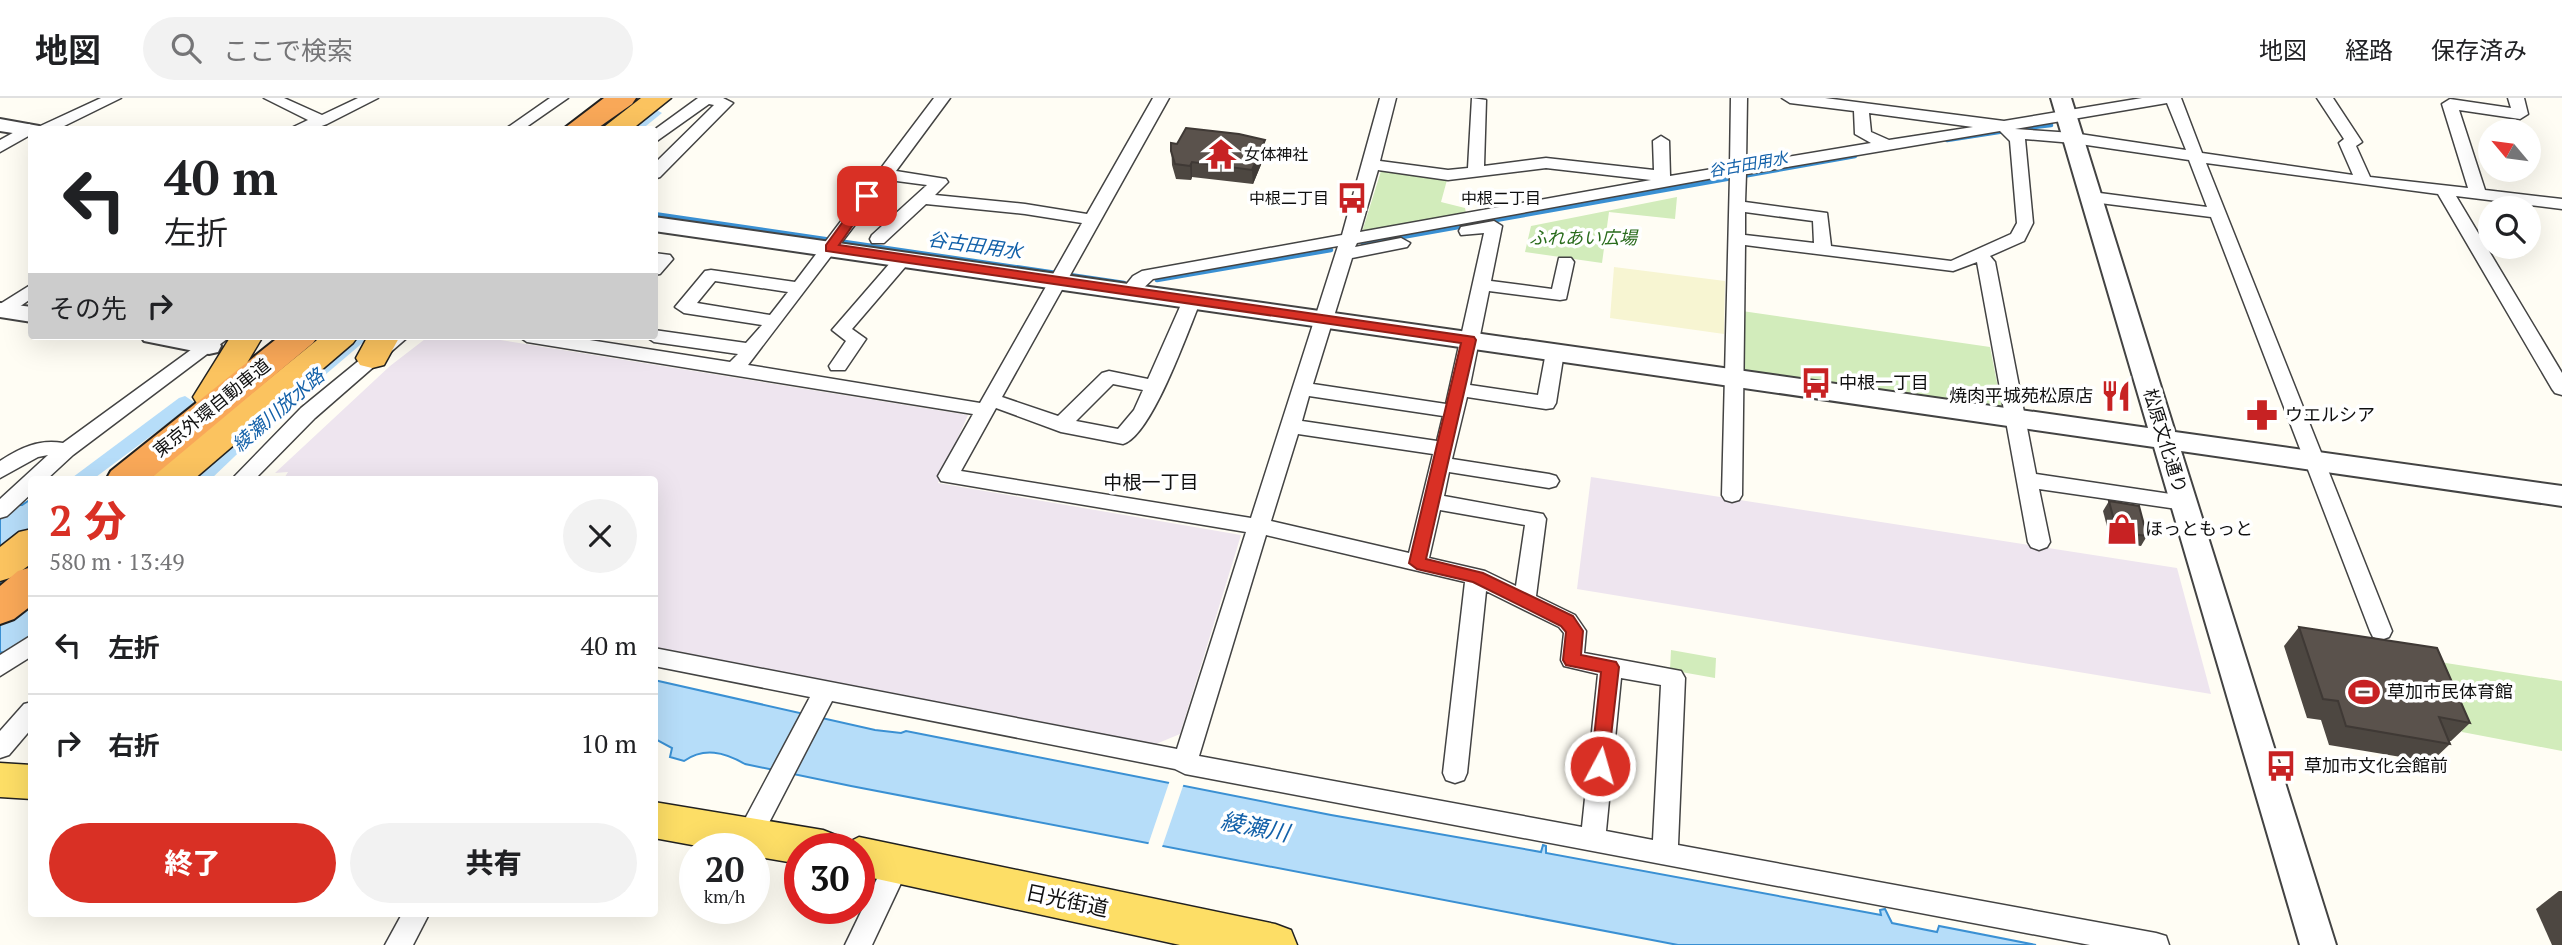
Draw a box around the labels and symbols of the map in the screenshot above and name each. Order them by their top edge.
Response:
north arrow [2478,119,2541,182]
temple icon: 女体神社 [1204,137,1238,171]
place label: 女体神社 [1244,143,1308,165]
water label: 谷古田用水 [1707,146,1791,182]
pin [837,166,897,226]
bus stop icon: 中根二丁目 [1335,181,1369,215]
place label: 中根二丁目 [1249,187,1329,209]
district label: 中根二丁目 [1461,187,1541,209]
park label: ふれあい広場 [1529,225,1639,249]
water label: 谷古田用水 [926,226,1026,264]
street label: 東京外環自動車道 [148,353,275,462]
water label: 綾瀬川放水路 [226,361,330,456]
bus stop icon: 中根一丁目 [1799,366,1833,400]
place label: 中根一丁目 [1839,370,1929,394]
restaurant icon: 焼肉平城苑松原店 [2099,379,2133,413]
place label: 焼肉平城苑松原店 [1949,383,2093,407]
street label: 松原文化通り [2139,386,2193,496]
pharmacy icon: ウエルシア [2245,398,2279,432]
place label: ウエルシア [2285,402,2375,426]
district label: 中根一丁目 [1103,469,1199,494]
shop icon: ほっともっと [2105,512,2139,546]
place label: ほっともっと [2145,516,2253,540]
sports icon: 草加市民体育館 [2347,675,2381,709]
place label: 草加市民体育館 [2387,679,2513,703]
position arrow [1563,729,1637,803]
bus stop icon: 草加市文化会館前 [2264,749,2298,783]
place label: 草加市文化会館前 [2304,753,2448,777]
water label: 綾瀬川 [1218,805,1295,849]
speed limit sign: 30 [784,833,875,924]
street label: 日光街道 [1023,878,1111,922]

